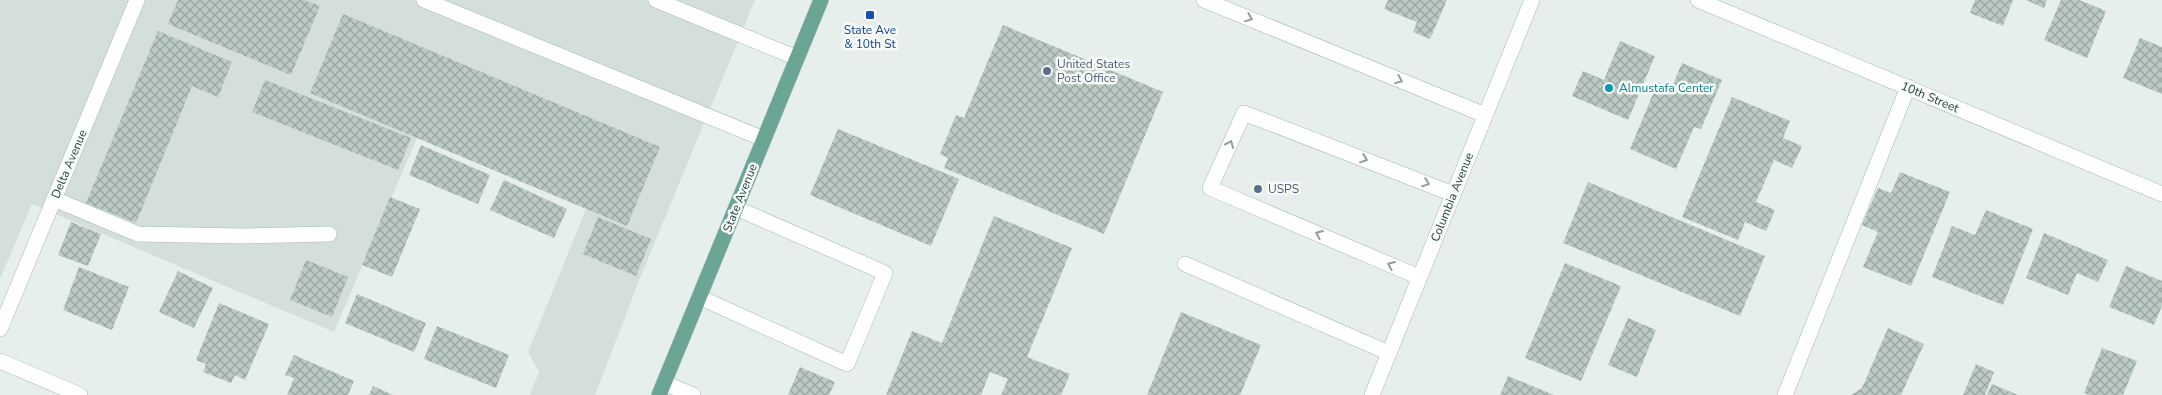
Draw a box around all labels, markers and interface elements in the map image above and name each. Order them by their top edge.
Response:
marker: State Ave & 10th St [864,9,876,21]
one-way arrow [1244,12,1253,23]
place label: State Ave & 10th St [844,22,897,52]
place label: United States Post Office [1057,56,1130,86]
marker: United States Post Office [1041,65,1053,77]
one-way arrow [1394,74,1403,84]
street label: 10th Street [1899,78,1962,117]
place label: Almustafa Center [1619,80,1714,96]
marker: Almustafa Center [1603,82,1615,94]
street label: Delta Avenue [47,127,91,201]
one-way arrow [1223,140,1234,149]
street label: Columbia Avenue [1427,150,1477,244]
one-way arrow [1359,153,1368,163]
street label: State Avenue [719,161,761,235]
one-way arrow [1421,177,1429,187]
place label: USPS [1268,181,1299,197]
marker: USPS [1252,183,1264,195]
one-way arrow [1315,230,1324,241]
one-way arrow [1387,261,1396,272]

